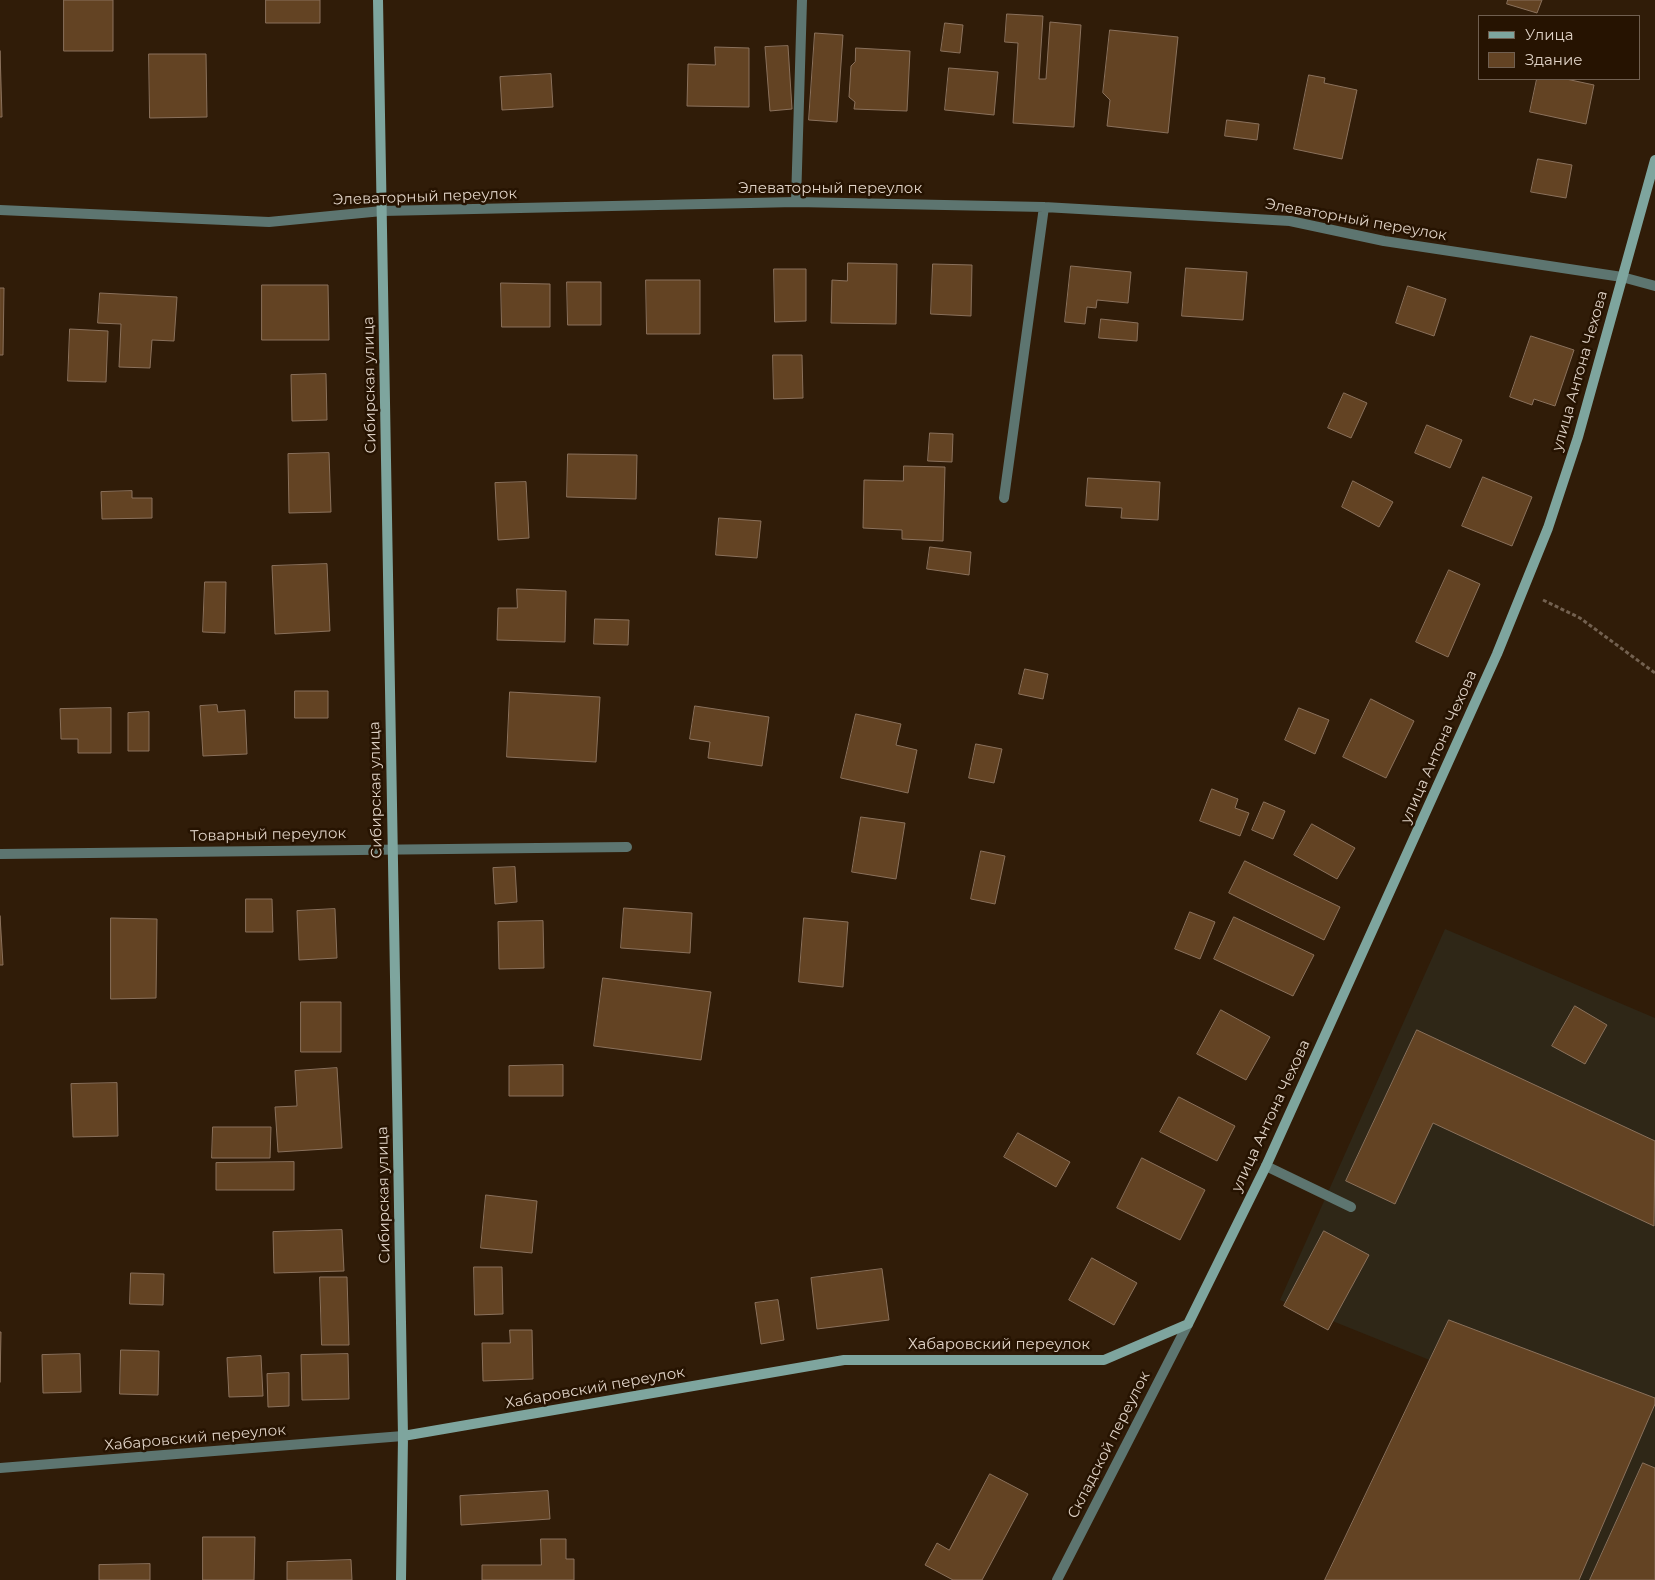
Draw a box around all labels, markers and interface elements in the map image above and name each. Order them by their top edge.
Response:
legend [1478,15,1640,80]
text: Улица [1525,25,1573,44]
text: Здание [1525,50,1583,69]
street label: Элеваторный переулок [738,180,922,198]
street label: Элеваторный переулок [333,185,517,209]
street label: Элеваторный переулок [1264,195,1448,245]
street label: улица Антона Чехова [1548,289,1612,453]
street label: Сибирская улица [360,316,380,454]
street label: улица Антона Чехова [1397,668,1481,826]
street label: Сибирская улица [366,721,386,859]
street label: Товарный переулок [190,825,346,845]
street label: улица Антона Чехова [1228,1037,1314,1195]
street label: Сибирская улица [374,1126,394,1264]
street label: Хабаровский переулок [908,1336,1090,1354]
street label: Хабаровский переулок [504,1363,686,1413]
street label: Складской переулок [1064,1368,1154,1522]
street label: Хабаровский переулок [104,1421,286,1455]

